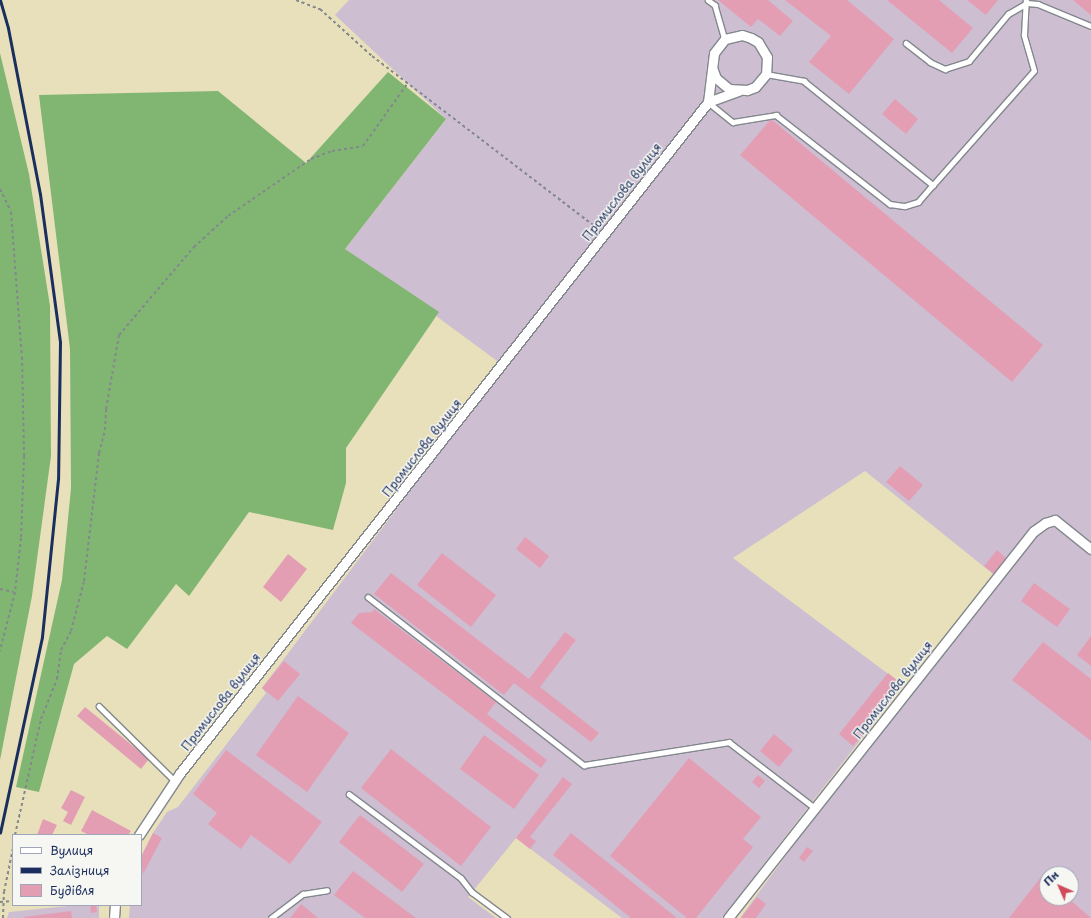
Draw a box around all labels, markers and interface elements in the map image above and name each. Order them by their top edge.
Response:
street label: Промислова вулиця [579,140,665,244]
street label: Промислова вулиця [379,396,465,500]
street label: Промислова вулиця [850,638,936,742]
street label: Промислова вулиця [178,650,264,754]
legend [12,834,142,906]
text: Вулиця [50,841,93,859]
text: Залізниця [50,861,109,879]
north arrow [1039,866,1079,906]
text: Пн [1039,866,1063,890]
text: Будівля [50,881,95,899]

